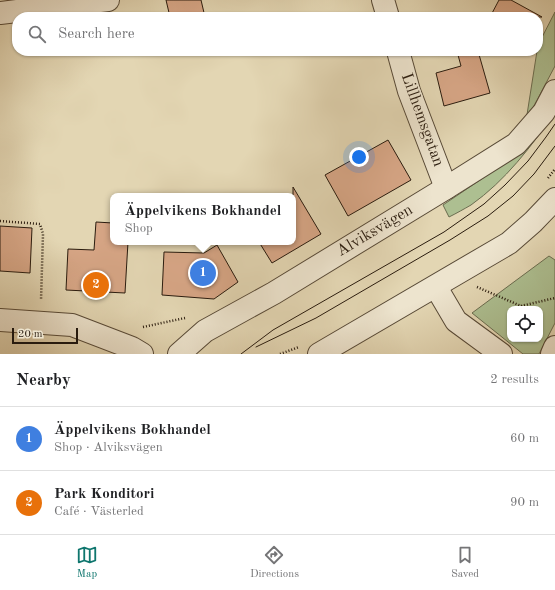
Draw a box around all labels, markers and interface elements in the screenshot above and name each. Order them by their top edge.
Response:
search box [12,12,543,56]
icon: search [26,23,48,45]
text: Search here [58,27,135,42]
street label: Lillhemsgatan [398,71,446,169]
your location [349,147,369,167]
popup [110,193,296,245]
street label: Alviksvägen [334,202,416,260]
text: Äppelvikens Bokhandel [125,204,281,219]
text: Shop [125,222,153,235]
pin: 1 [190,258,216,288]
pin: 2 [83,270,109,300]
map controls [507,306,543,342]
button: locate [507,306,543,342]
scale bar [12,326,78,345]
text: 20 m [18,329,43,340]
text: Nearby [16,372,71,389]
text: 2 results [490,373,539,386]
text: Äppelvikens Bokhandel [54,423,211,438]
text: 1 [25,432,33,445]
text: 60 m [510,432,539,445]
text: Shop · Alviksvägen [54,441,163,454]
text: Park Konditori [54,487,155,502]
text: 2 [25,496,33,509]
text: 90 m [510,496,539,509]
text: Café · Västerled [54,505,144,518]
tab: Map [76,544,98,582]
tab: Directions [250,544,299,582]
tab: Saved [451,544,479,582]

